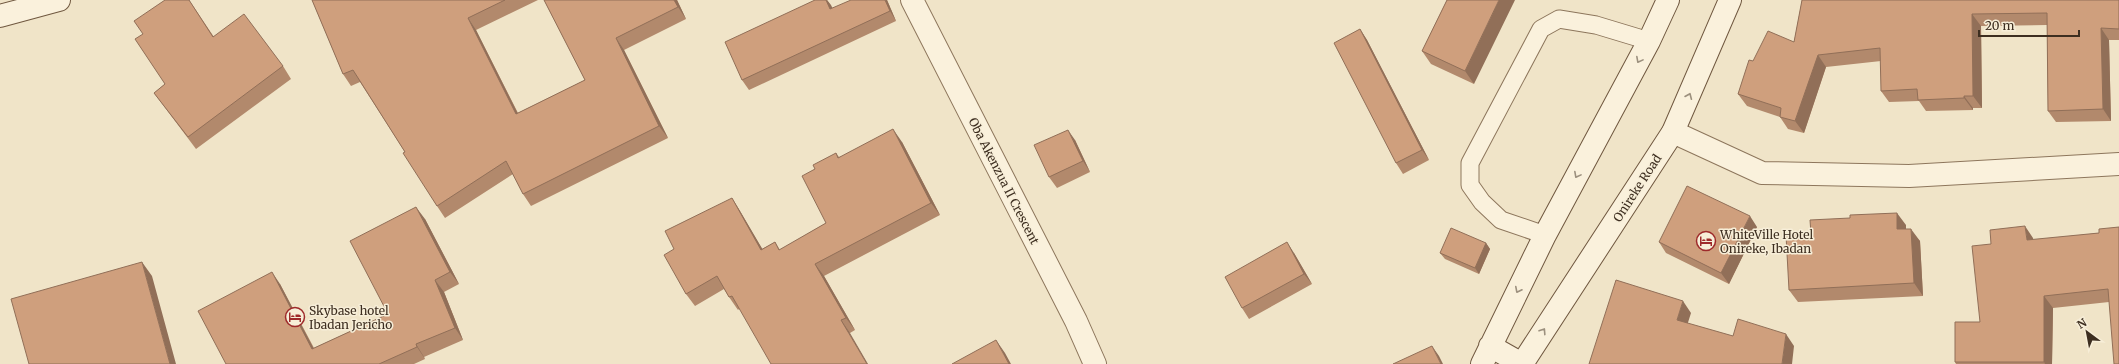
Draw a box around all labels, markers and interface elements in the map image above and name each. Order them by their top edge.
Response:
scale bar [1979,12,2079,38]
text: 20 m [1985,18,2014,33]
one-way arrow [1636,56,1643,63]
one-way arrow [1684,92,1692,100]
street label: Oba Akenzua II Crescent [965,115,1043,247]
street label: Onireke Road [1610,151,1664,225]
one-way arrow [1575,171,1582,178]
place label: WhiteVille Hotel Onireke, Ibadan [1719,227,1813,256]
hotel icon: WhiteVille Hotel Onireke, Ibadan [1695,230,1717,252]
one-way arrow [1515,286,1522,293]
place label: Skybase hotel Ibadan Jericho [309,303,392,332]
hotel icon: Skybase hotel Ibadan Jericho [284,306,306,328]
north arrow [2067,312,2107,352]
text: N [2074,315,2089,332]
one-way arrow [1539,328,1546,335]

